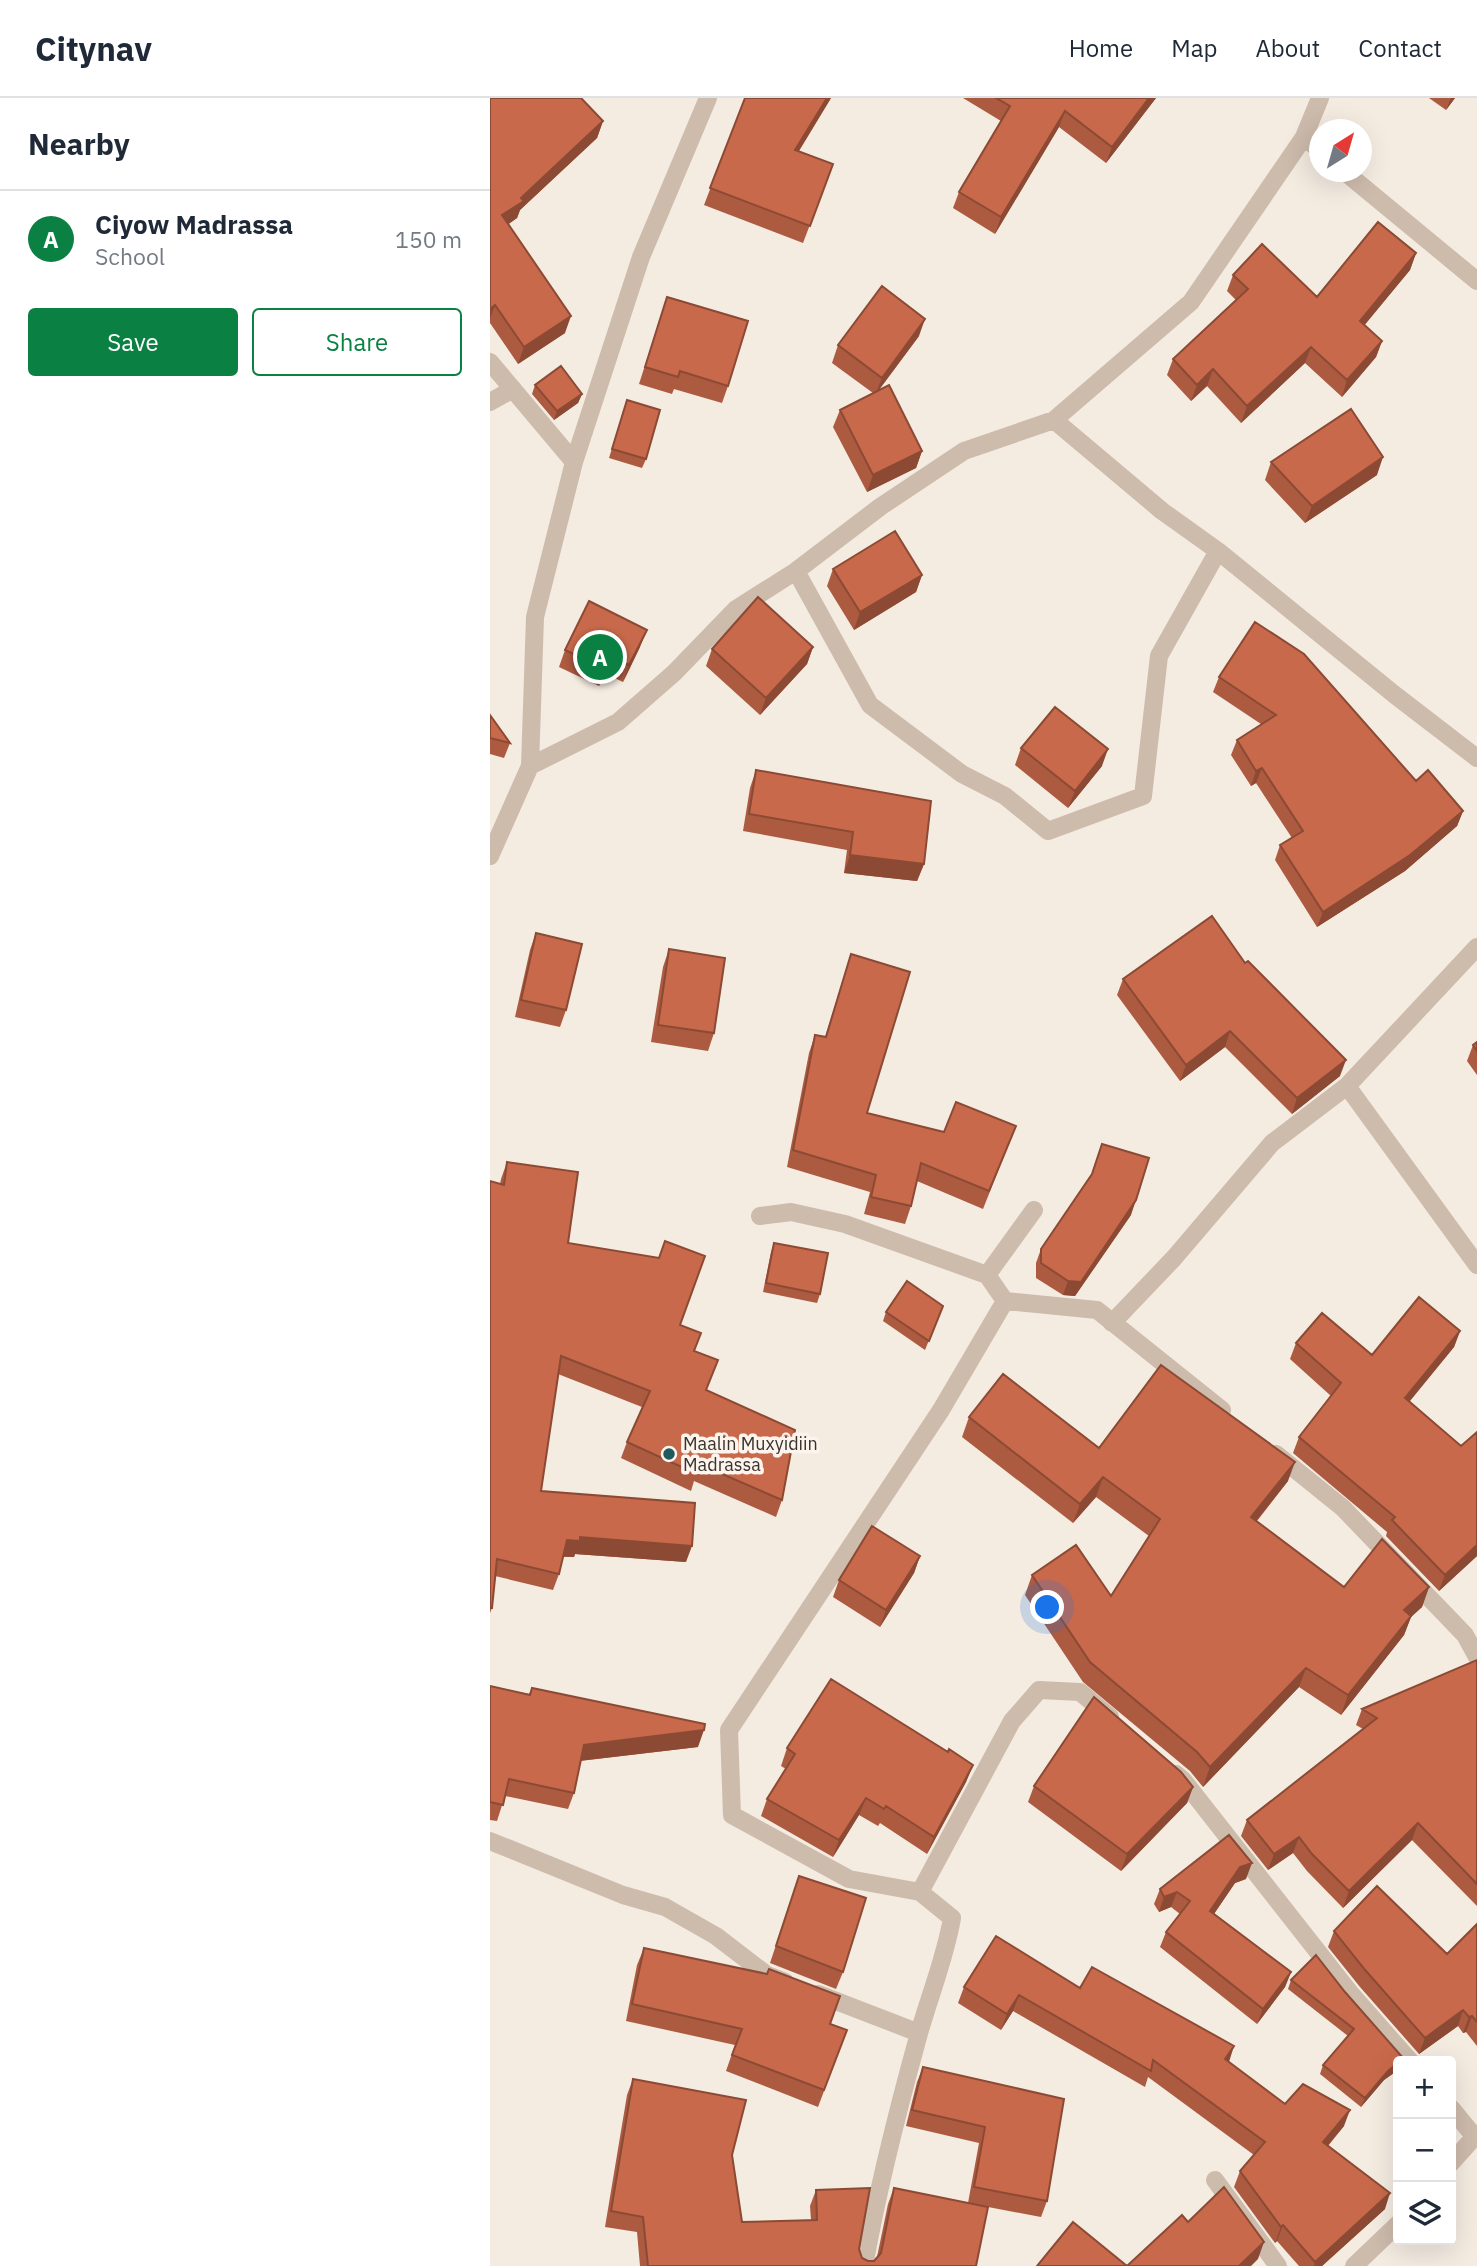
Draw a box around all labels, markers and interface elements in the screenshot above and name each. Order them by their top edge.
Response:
text: Citynav [35,27,152,70]
text: Home [1069,32,1133,64]
text: Map [1171,32,1217,64]
text: About [1255,32,1320,64]
text: Contact [1358,32,1442,64]
north arrow [1309,119,1372,182]
text: Nearby [28,124,130,163]
text: Ciyow Madrassa [95,207,293,241]
text: A [43,224,59,254]
text: 150 m [395,224,462,254]
text: School [95,241,165,271]
button: Save [28,308,238,376]
button: Share [252,308,462,376]
pin: A [577,631,623,683]
place label: Maalin Muxyidiin Madrassa [683,1432,818,1476]
marker: Maalin Muxyidiin Madrassa [661,1446,677,1462]
your location [1030,1590,1064,1624]
map controls [1393,2056,1456,2245]
button: + [1393,2056,1456,2119]
button: − [1393,2119,1456,2182]
button: layers [1393,2182,1456,2245]

